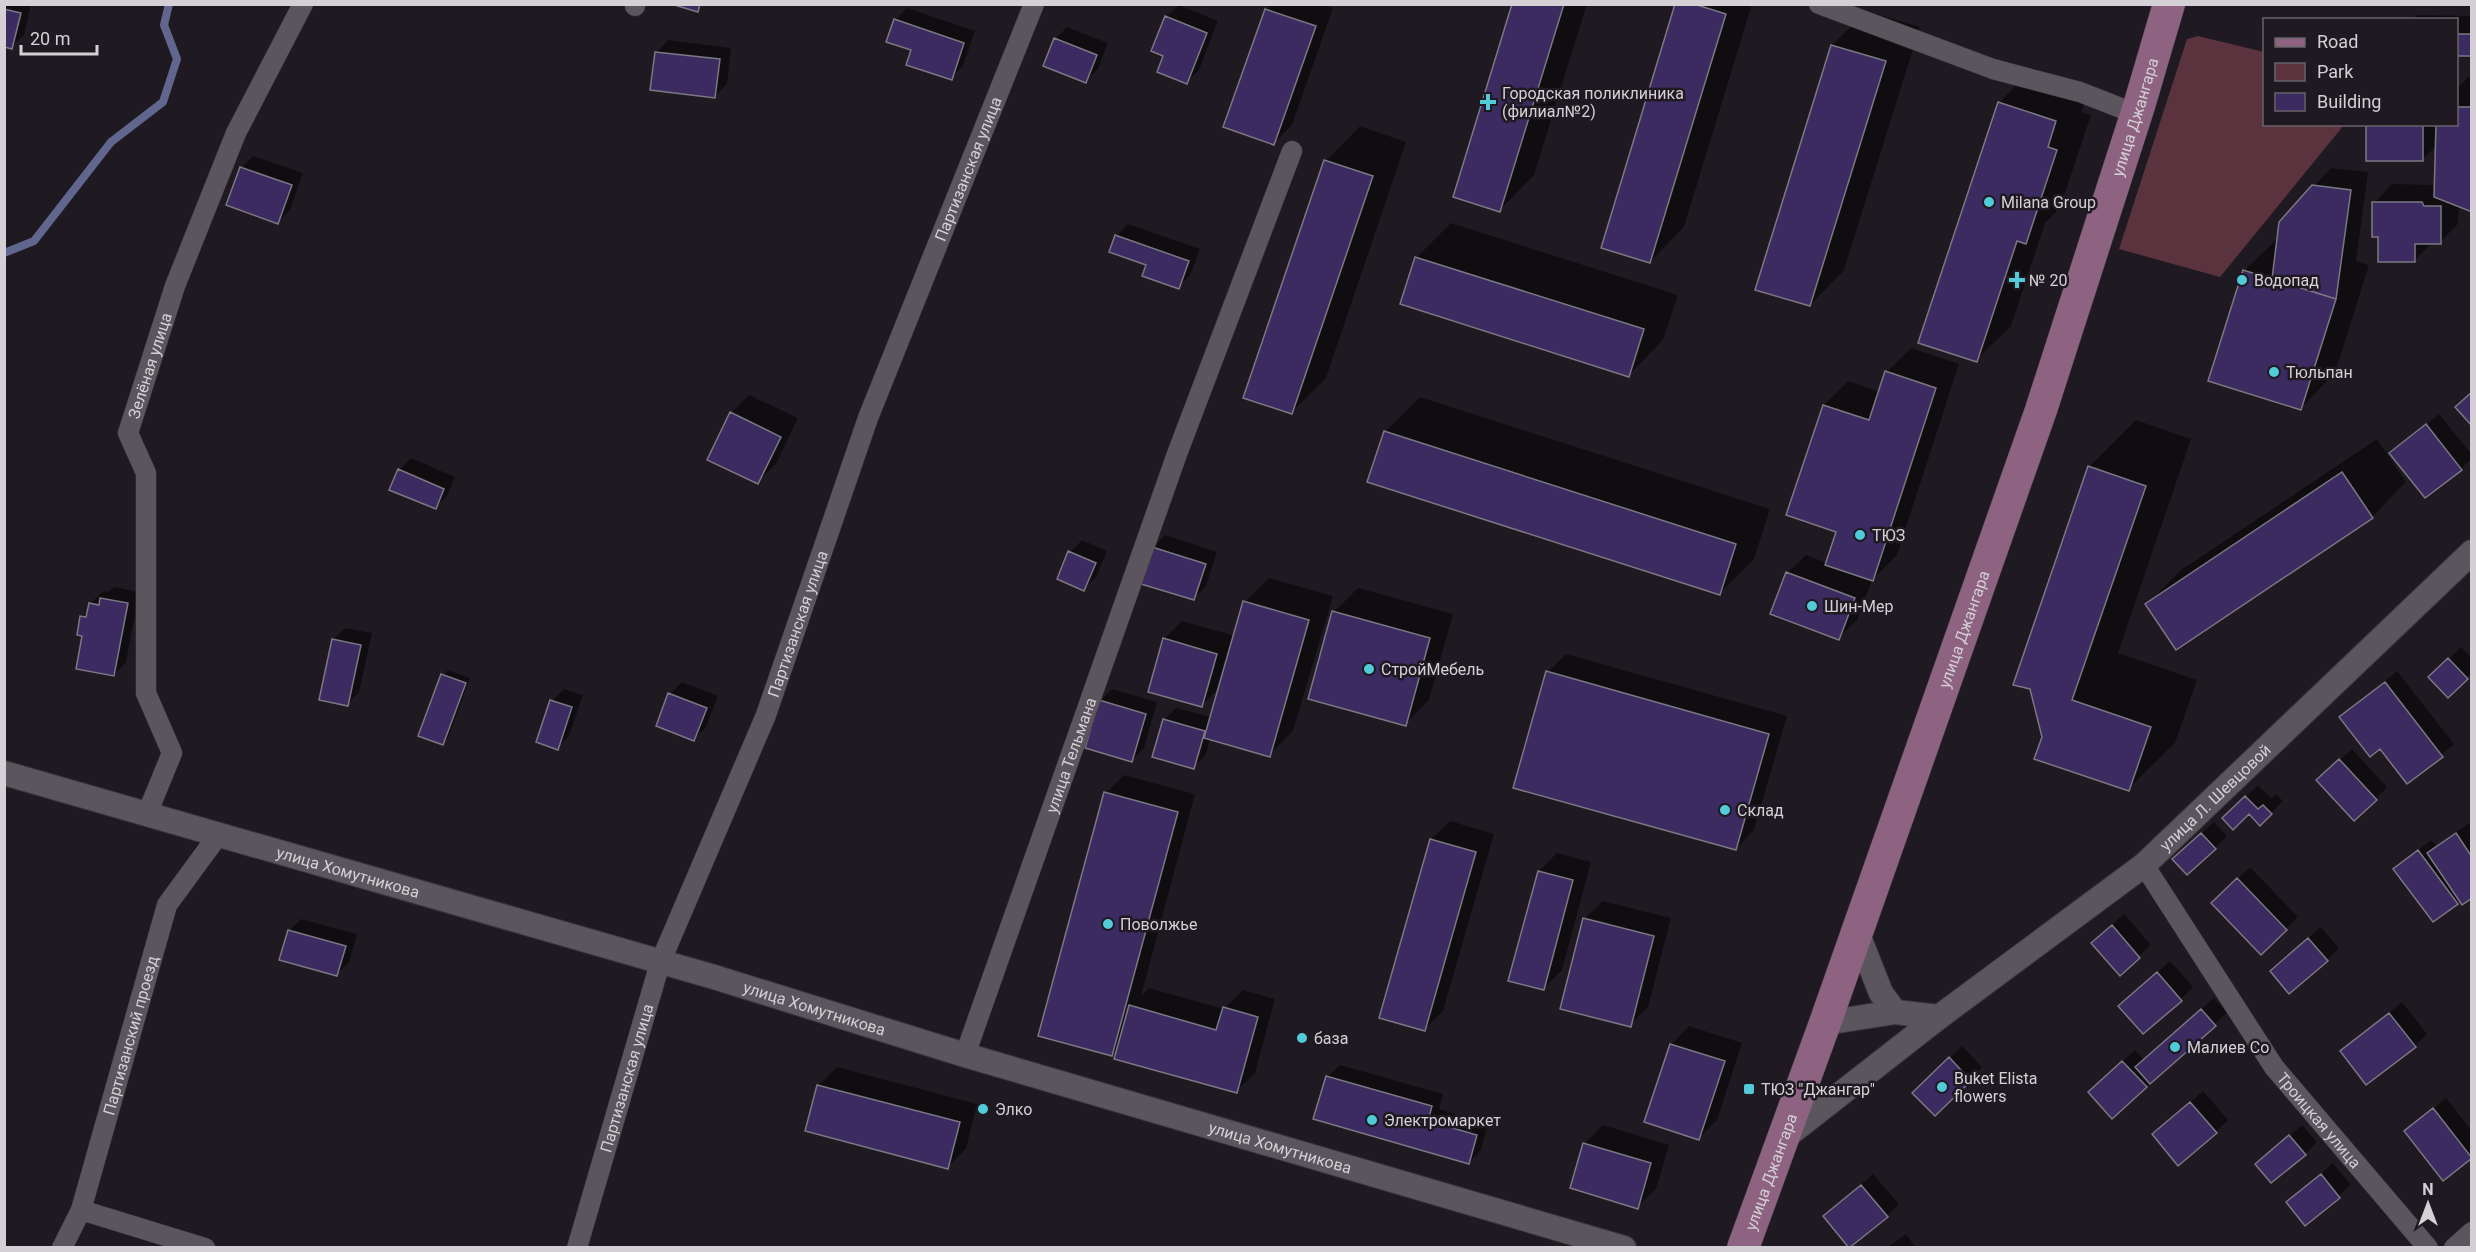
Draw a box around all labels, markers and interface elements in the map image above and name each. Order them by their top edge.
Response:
scale bar [21,18,98,56]
legend [2263,18,2458,126]
text: 20 m [30,28,70,49]
text: Road [2317,31,2358,52]
street label: улица Джангара [2107,56,2162,179]
text: Park [2317,61,2354,82]
place label: Городская поликлиника (филиал№2) [1502,84,1684,121]
text: Building [2317,91,2381,112]
marker: Городская поликлиника (филиал№2) [1479,93,1497,111]
street label: Партизанская улица [930,94,1005,244]
place label: Milana Group [2001,193,2096,212]
marker: Milana Group [1982,195,1996,209]
place label: № 20 [2029,271,2067,290]
place label: Водопад [2254,271,2319,290]
marker: № 20 [2010,273,2024,287]
marker: Водопад [2235,273,2249,287]
street label: Зелёная улица [124,310,175,421]
place label: Тюльпан [2286,363,2353,382]
marker: Тюльпан [2267,365,2281,379]
place label: ТЮЗ [1872,526,1905,545]
marker: ТЮЗ [1853,528,1867,542]
street label: Партизанская улица [763,548,831,700]
street label: улица Джангара [1934,568,1993,690]
place label: Шин-Мер [1824,597,1893,616]
marker: Шин-Мер [1805,599,1819,613]
place label: СтройМебель [1381,660,1484,679]
marker: СтройМебель [1362,662,1376,676]
street label: улица Тельмана [1042,695,1100,815]
street label: улица Л. Шевцовой [2156,740,2274,855]
place label: Склад [1737,801,1784,820]
marker: Склад [1718,803,1732,817]
street label: улица Хомутникова [274,842,422,901]
place label: Поволжье [1120,915,1197,934]
marker: Поволжье [1101,917,1115,931]
street label: Партизанский проезд [99,953,162,1117]
street label: улица Хомутникова [741,977,888,1039]
street label: Партизанская улица [596,1002,657,1155]
place label: база [1314,1029,1348,1048]
marker: база [1295,1031,1309,1045]
place label: Малиев Со [2187,1038,2269,1057]
marker: Малиев Со [2168,1040,2182,1054]
street label: Троицкая улица [2273,1068,2365,1172]
place label: Buket Elista flowers [1954,1069,2038,1106]
place label: ТЮЗ "Джангар" [1761,1080,1875,1099]
marker: Buket Elista flowers [1935,1080,1949,1094]
marker: ТЮЗ "Джангар" [1742,1082,1756,1096]
place label: Элко [995,1100,1032,1119]
marker: Элко [976,1102,990,1116]
place label: Электромаркет [1384,1111,1501,1130]
street label: улица Джангара [1741,1111,1801,1233]
marker: Электромаркет [1365,1113,1379,1127]
street label: улица Хомутникова [1207,1117,1354,1177]
north arrow [2398,1174,2458,1234]
text: N [2422,1180,2434,1199]

